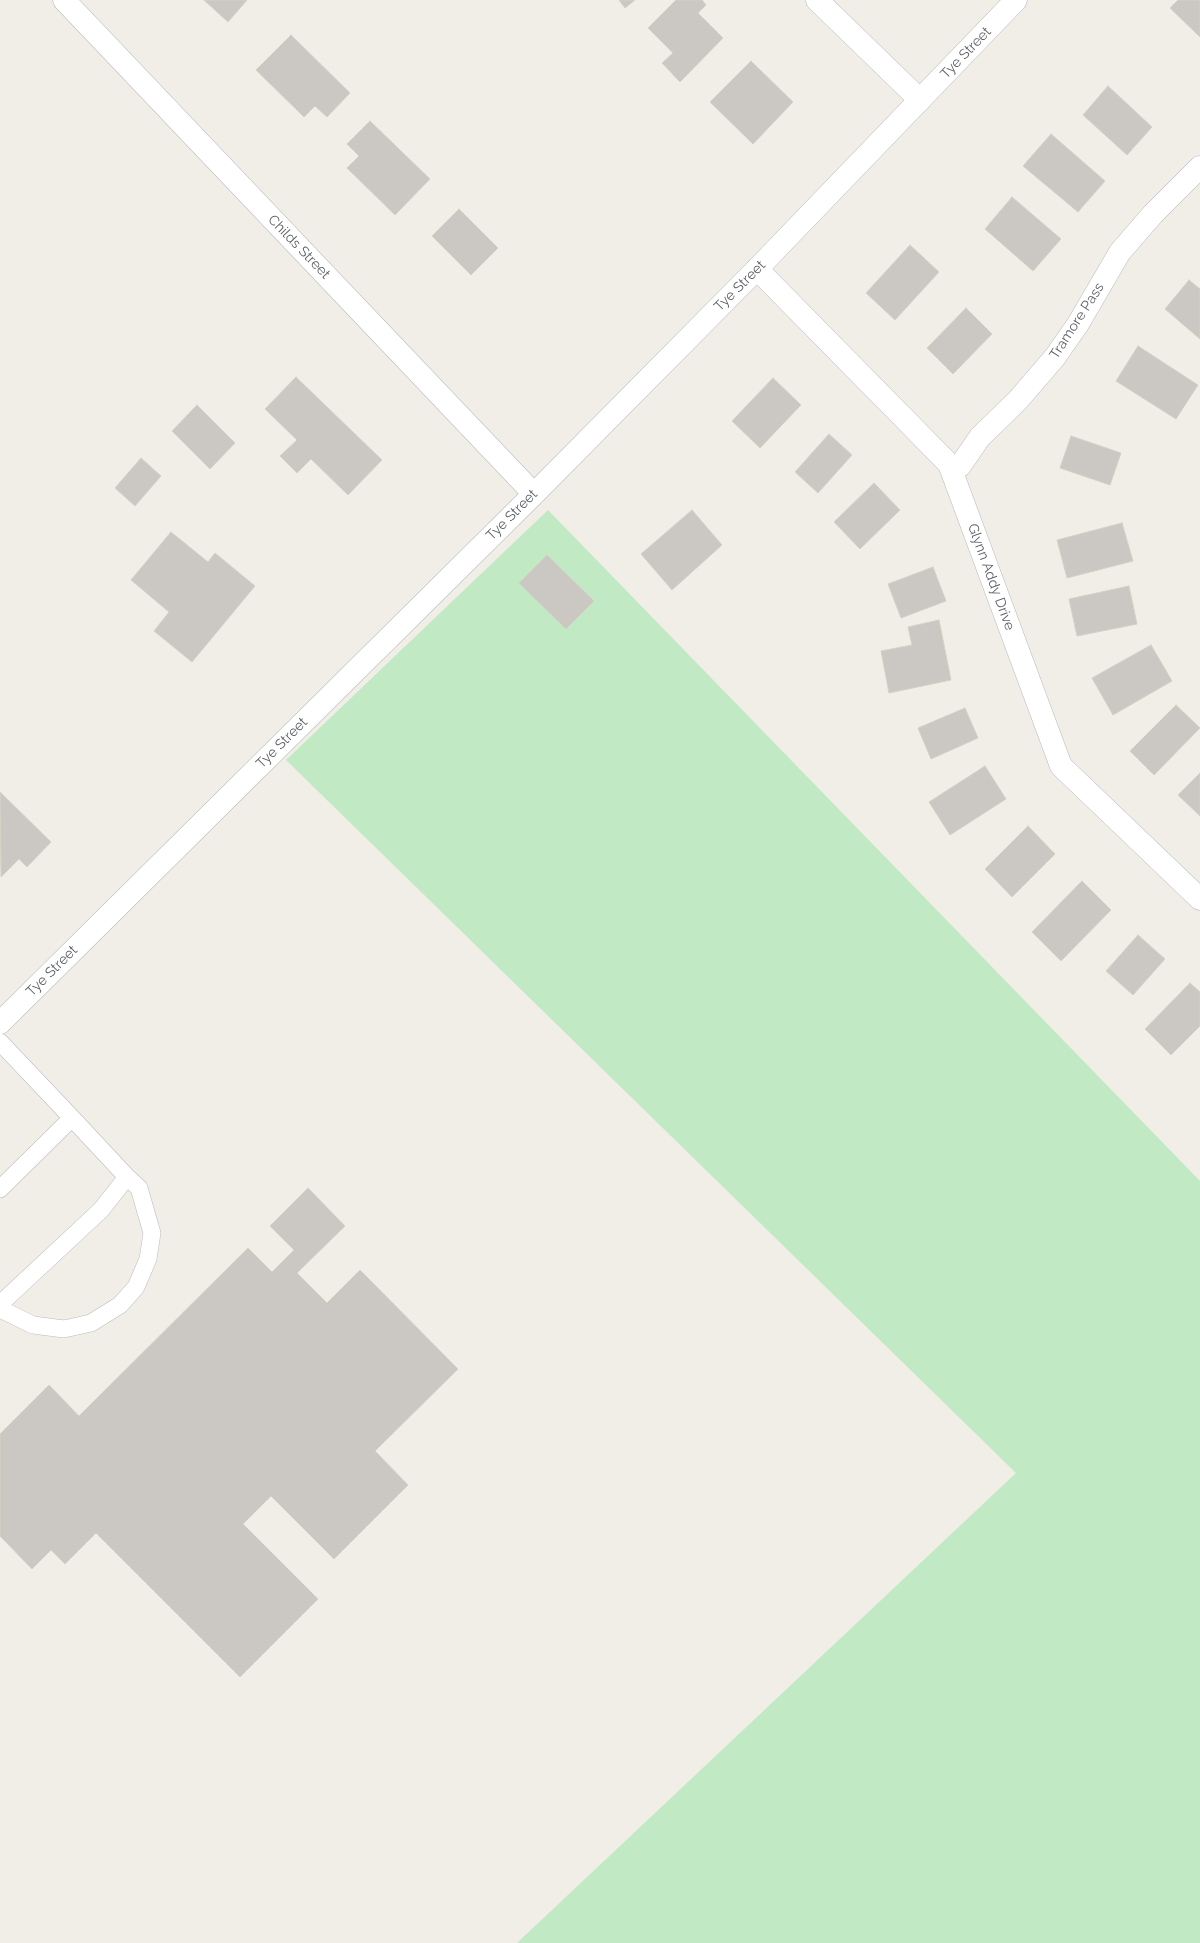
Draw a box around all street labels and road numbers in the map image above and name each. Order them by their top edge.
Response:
street label: Tye Street [937,24,995,82]
street label: Childs Street [264,211,334,283]
street label: Tye Street [711,257,769,315]
street label: Tramore Pass [1046,280,1108,362]
street label: Tye Street [483,486,541,544]
street label: Glynn Addy Drive [964,521,1018,633]
street label: Tye Street [253,714,311,772]
street label: Tye Street [23,942,81,1000]

